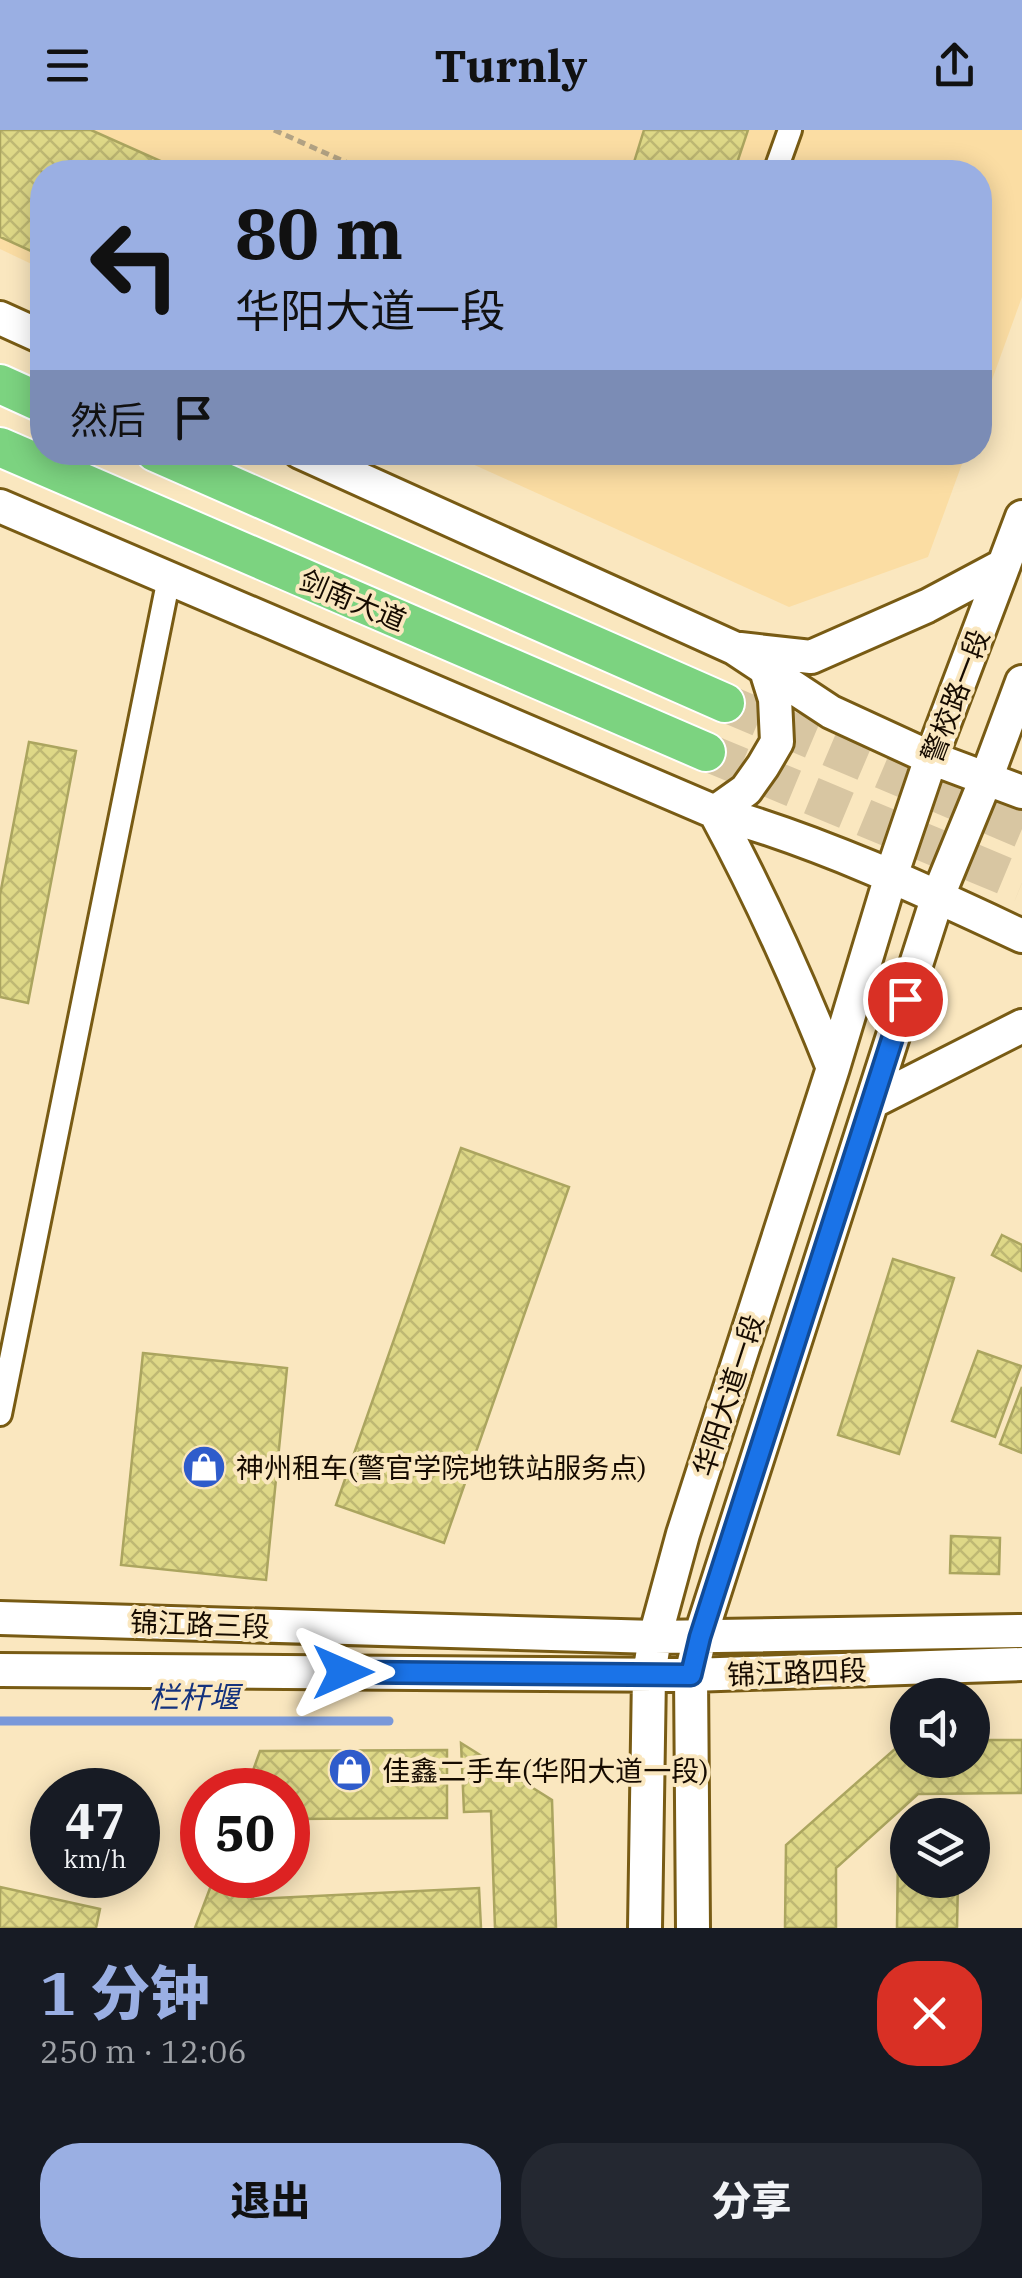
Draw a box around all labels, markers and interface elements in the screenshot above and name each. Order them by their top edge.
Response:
text: Turnly [435,36,587,94]
icon: menu [40,38,95,93]
icon: share [927,38,982,93]
text: 80 m [235,187,403,278]
icon: left [70,200,200,330]
text: 华阳大道一段 [235,281,505,339]
icon: arrive [166,390,221,445]
text: 然后 [70,395,146,444]
street label: 剑南大道 [294,561,412,639]
street label: 警校路一段 [913,624,997,768]
pin [863,957,948,1042]
icon: arrive [878,972,933,1027]
street label: 华阳大道一段 [684,1309,772,1481]
shop icon: 神州租车(警官学院地铁站服务点) [181,1444,227,1490]
place label: 神州租车(警官学院地铁站服务点) [236,1449,646,1486]
street label: 锦江路三段 [129,1603,271,1645]
position arrow [291,1620,395,1724]
street label: 锦江路四段 [726,1651,868,1693]
water label: 栏杆堰 [149,1677,244,1716]
map controls [890,1678,990,1898]
button: sound [890,1678,990,1778]
shop icon: 佳鑫二手车(华阳大道一段) [327,1747,373,1793]
place label: 佳鑫二手车(华阳大道一段) [382,1752,708,1789]
speed limit sign: 50 [180,1768,310,1898]
text: 47 [65,1788,125,1853]
button: layers [890,1798,990,1898]
text: km/h [63,1842,127,1875]
text: 1 分钟 [40,1953,210,2032]
button: close [877,1961,982,2066]
text: 250 m · 12:06 [40,2030,247,2072]
button: 退出 [40,2143,501,2258]
button: 分享 [521,2143,982,2258]

